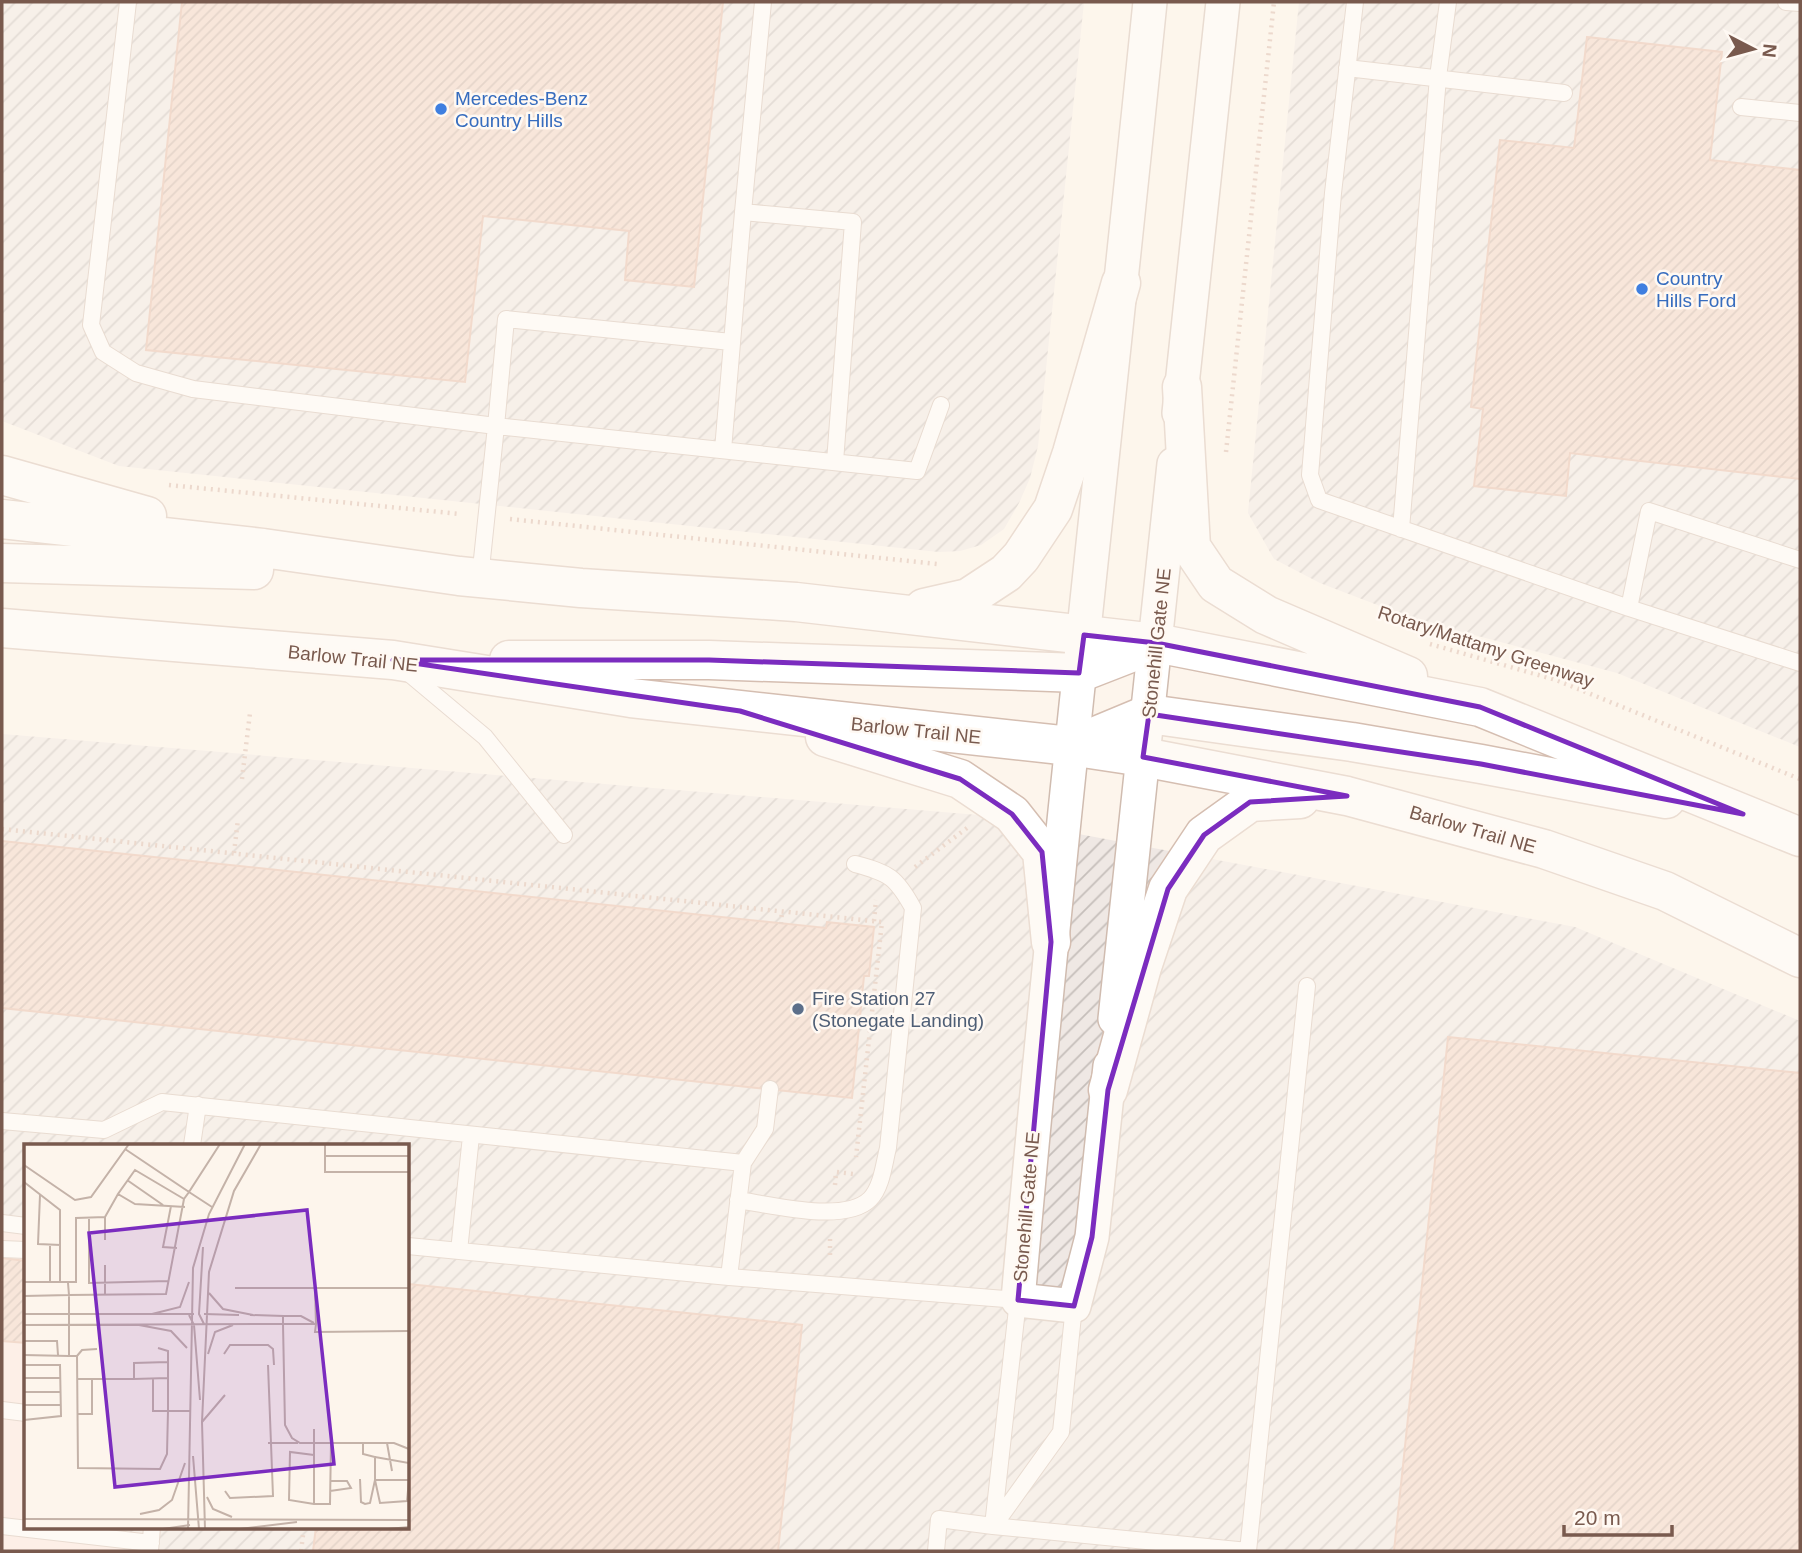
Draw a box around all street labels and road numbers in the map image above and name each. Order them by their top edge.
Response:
street label: Stonehill Gate NE [1138,567,1175,719]
street label: Rotary/Mattamy Greenway [1375,602,1597,692]
street label: Barlow Trail NE [287,641,419,676]
street label: Barlow Trail NE [850,713,982,748]
street label: Barlow Trail NE [1407,801,1539,858]
street label: Stonehill Gate NE [1009,1131,1044,1283]

